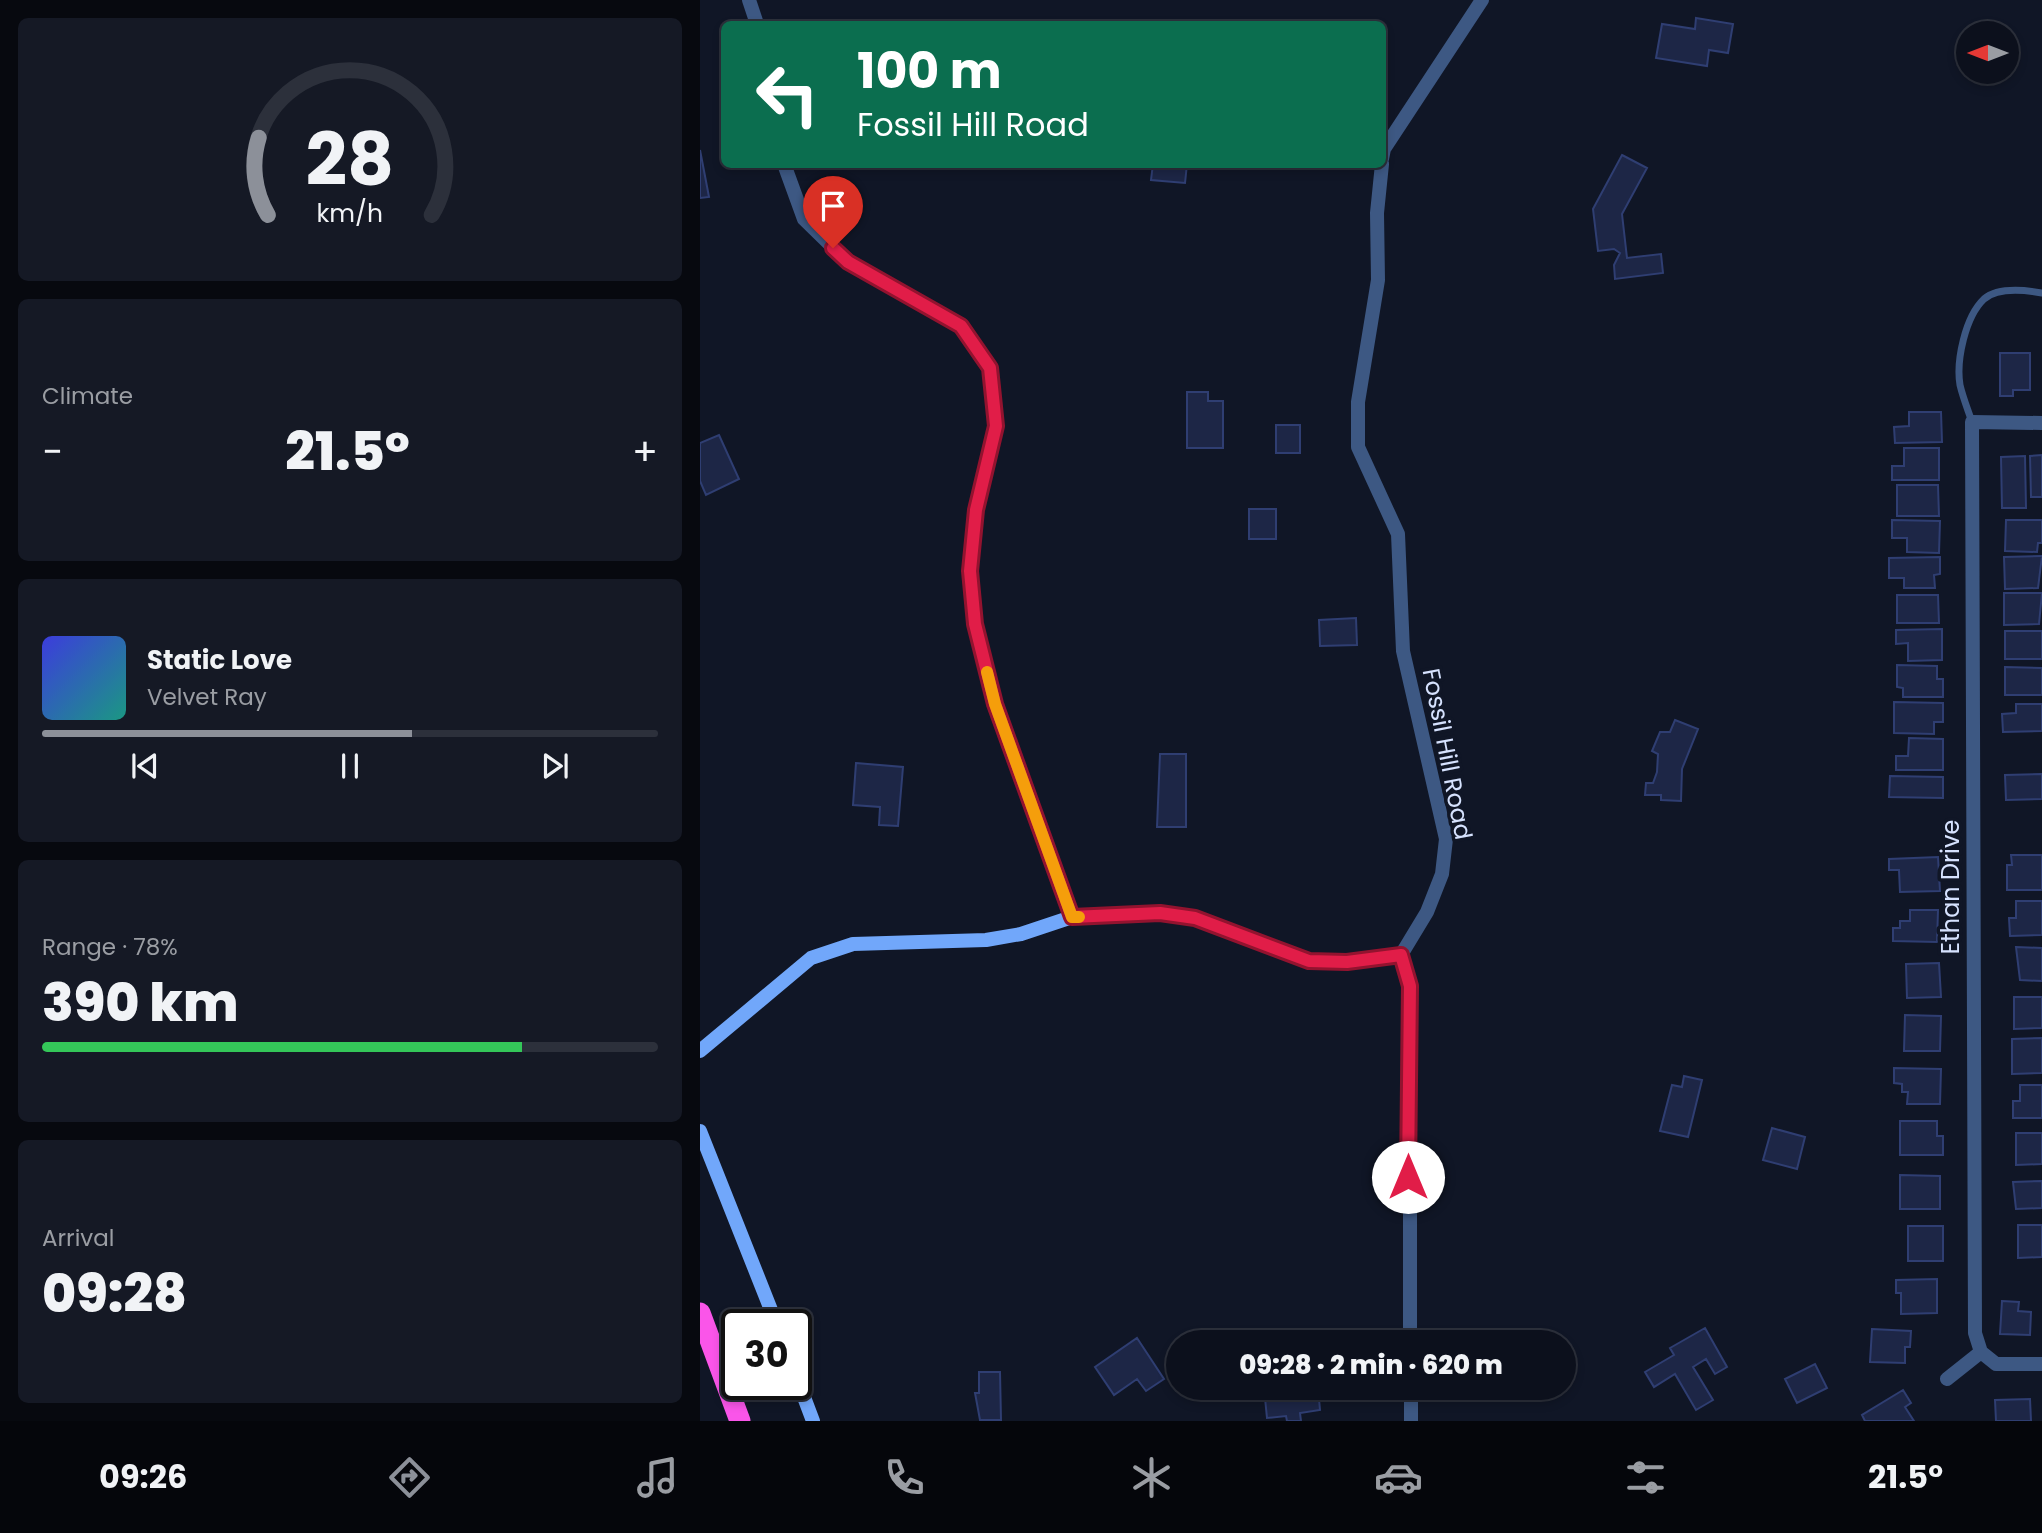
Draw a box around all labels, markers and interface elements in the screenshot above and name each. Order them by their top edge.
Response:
north arrow [1956,21,2020,84]
map controls [1956,21,2019,84]
text: 100 m [857,37,1002,105]
icon: left [742,49,833,140]
text: Fossil Hill Road [857,102,1089,147]
text: 28 [306,110,394,211]
pin [803,176,863,248]
icon: arrive [814,187,852,225]
text: km/h [317,196,383,231]
text: Climate [42,380,133,412]
text: 21.5° [285,415,410,488]
text: − [42,425,63,478]
text: + [632,425,658,478]
text: Static Love [147,642,292,678]
street label: Fossil Hill Road [1415,665,1480,842]
text: Velvet Ray [147,681,267,713]
icon: previous [126,747,164,785]
icon: pause [331,747,369,785]
icon: next [536,747,574,785]
street label: Ethan Drive [1934,820,1967,954]
text: Range · 78% [42,931,178,963]
text: 390 km [42,966,238,1039]
position arrow [1371,1140,1445,1214]
text: Arrival [42,1222,114,1254]
text: 09:28 [42,1257,187,1330]
speed limit sign: 30 [721,1309,812,1400]
text: 09:28 · 2 min · 620 m [1239,1347,1503,1383]
icon: directions [385,1453,434,1502]
icon: music [633,1453,682,1502]
icon: phone [880,1453,929,1502]
icon: climate [1127,1453,1176,1502]
icon: car [1374,1453,1423,1502]
icon: filters [1621,1453,1670,1502]
text: 09:26 [99,1454,187,1499]
text: 21.5° [1868,1454,1943,1499]

